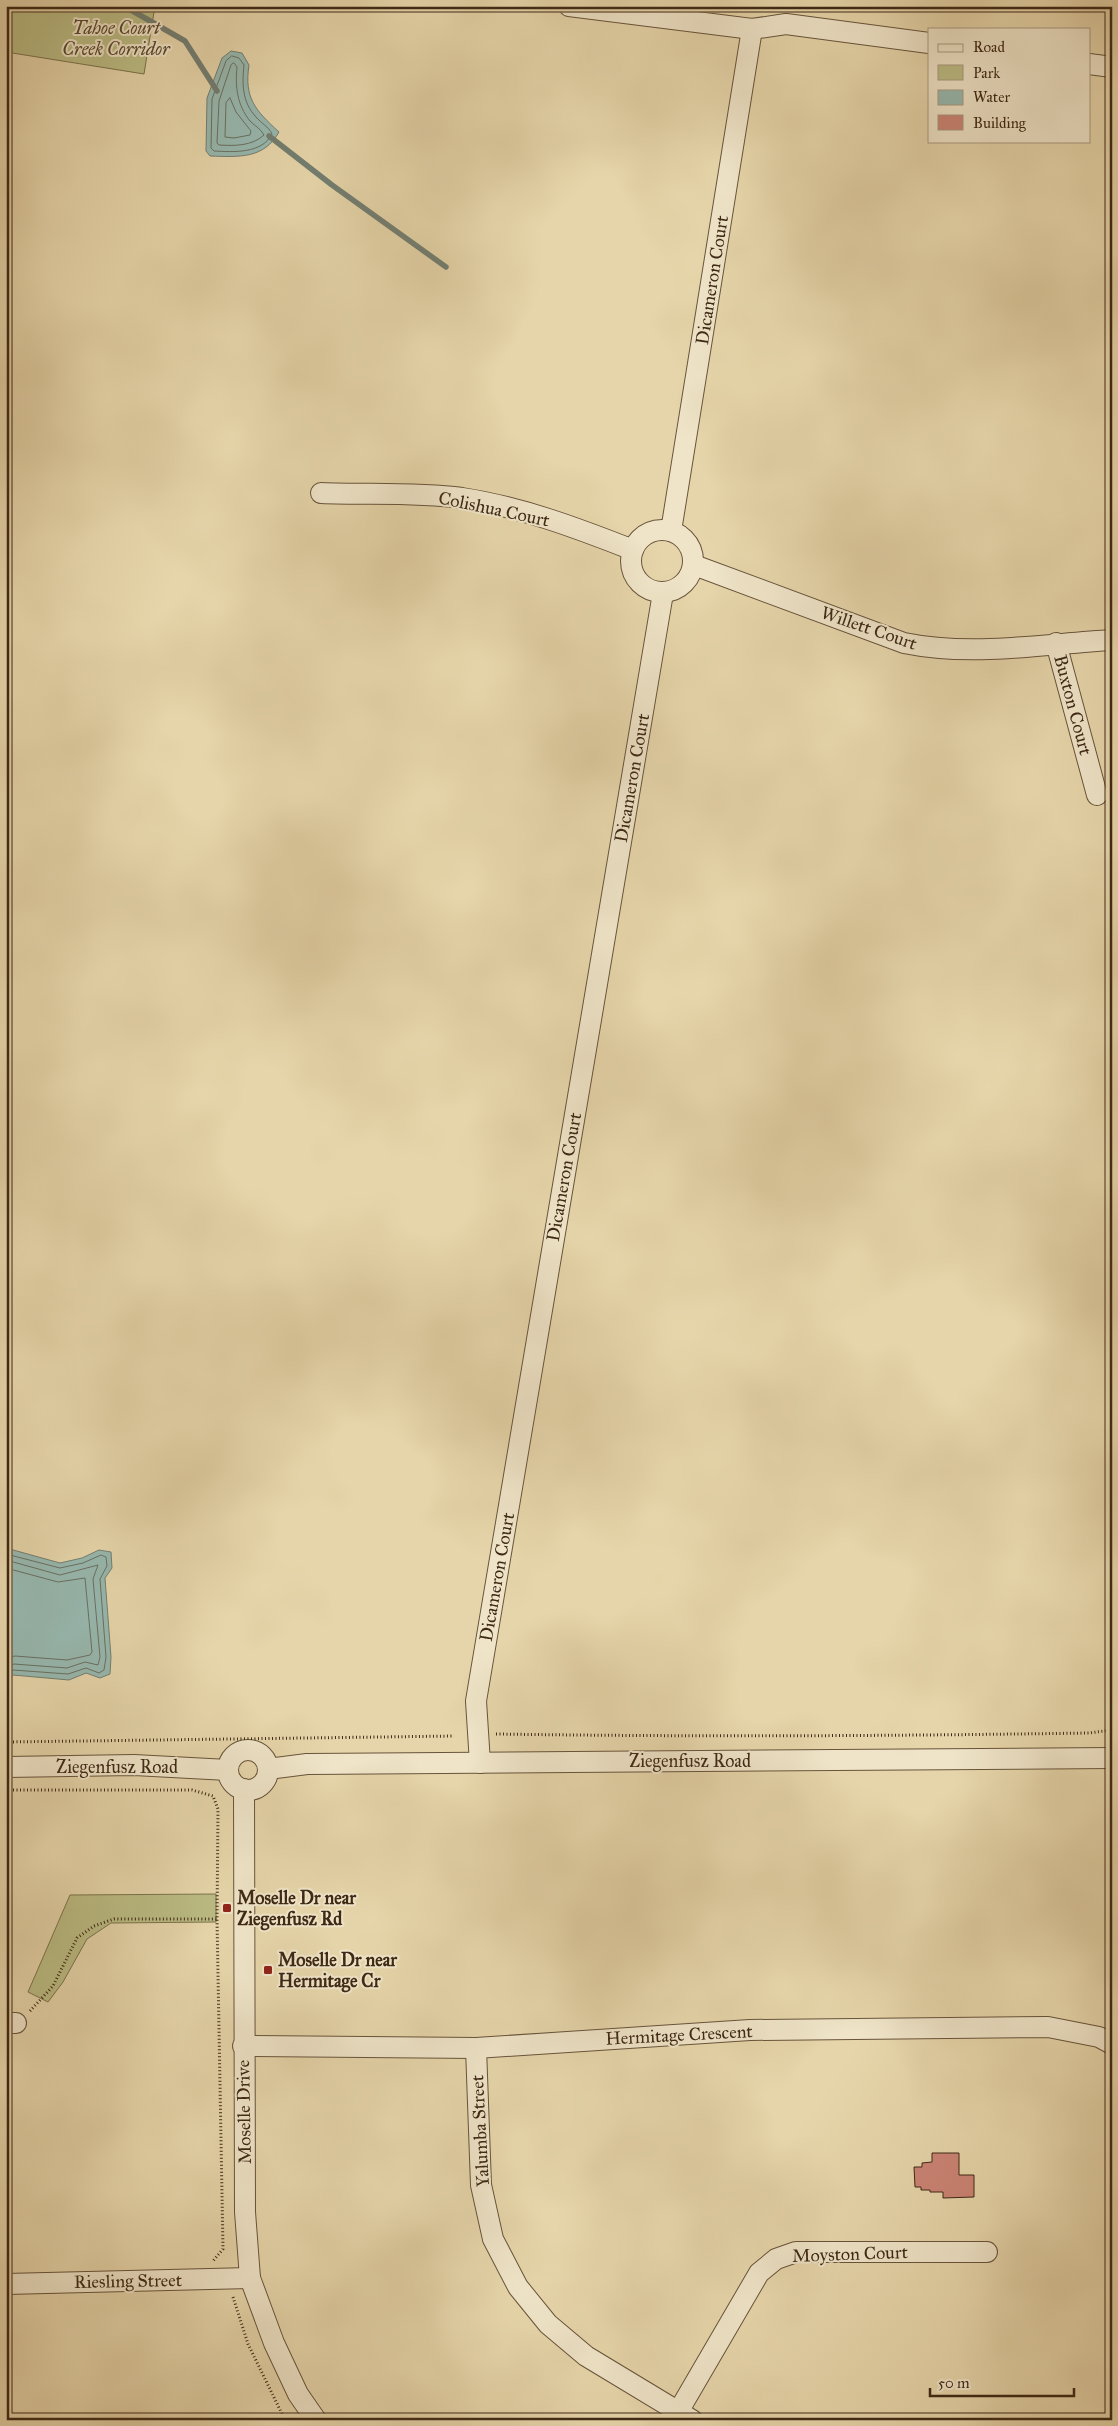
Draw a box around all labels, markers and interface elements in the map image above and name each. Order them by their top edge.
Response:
park label: Tahoe Court Creek Corridor [62,17,171,60]
legend [928,28,1090,142]
text: Road [973,38,1005,56]
text: Park [973,64,1000,82]
text: Water [973,88,1010,106]
text: Building [973,114,1027,132]
street label: Dicameron Court [691,213,733,346]
street label: Colishua Court [436,486,552,532]
street label: Willett Court [818,601,920,655]
street label: Buxton Court [1049,652,1097,758]
street label: Dicameron Court [610,711,654,844]
street label: Dicameron Court [542,1110,586,1243]
street label: Dicameron Court [475,1510,519,1643]
street label: Ziegenfusz Road [629,1750,751,1773]
street label: Ziegenfusz Road [56,1756,178,1779]
place label: Moselle Dr near Ziegenfusz Rd [237,1887,357,1931]
marker: Moselle Dr near Ziegenfusz Rd [221,1902,233,1914]
place label: Moselle Dr near Hermitage Cr [278,1949,398,1993]
marker: Moselle Dr near Hermitage Cr [262,1964,274,1976]
street label: Hermitage Crescent [605,2020,754,2051]
street label: Moselle Drive [232,2060,256,2164]
street label: Yalumba Street [466,2074,494,2188]
street label: Moyston Court [792,2241,909,2267]
street label: Riesling Street [74,2269,183,2294]
scale bar [930,2366,1074,2398]
text: 50 m [938,2374,970,2392]

